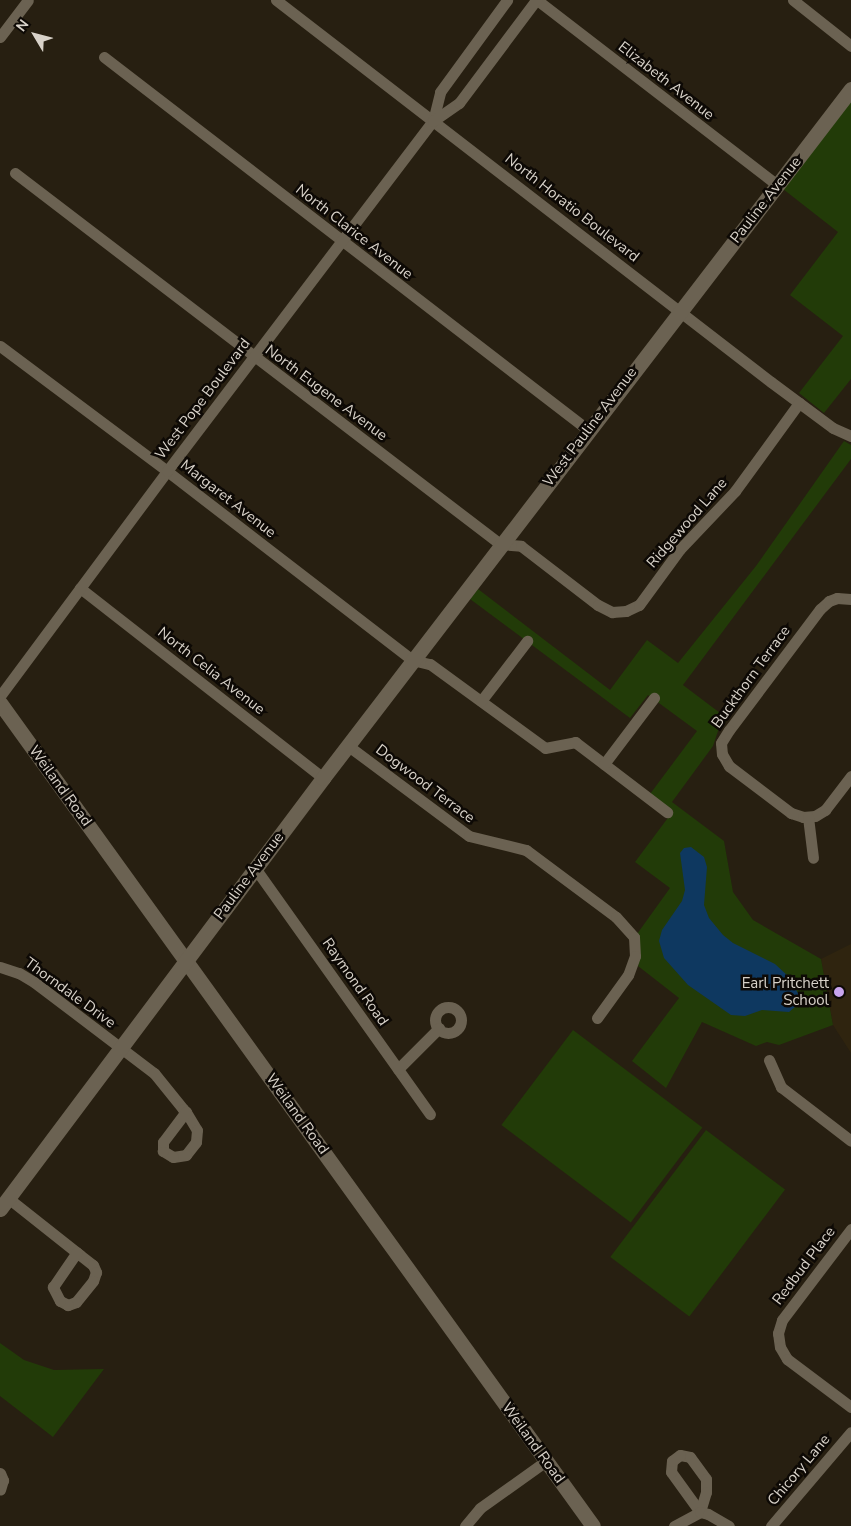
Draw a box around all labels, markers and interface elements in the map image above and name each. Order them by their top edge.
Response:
north arrow [10,10,60,60]
text: N [12,16,33,36]
street label: Elizabeth Avenue [614,38,718,124]
street label: North Horatio Boulevard [501,150,643,266]
street label: Pauline Avenue [727,153,805,247]
street label: North Clarice Avenue [292,181,416,283]
street label: West Pope Boulevard [152,335,254,463]
street label: North Eugene Avenue [261,341,391,445]
street label: West Pauline Avenue [539,364,641,490]
street label: Margaret Avenue [177,456,279,542]
street label: Ridgewood Lane [643,474,731,572]
street label: Buckthorn Terrace [708,622,794,732]
street label: North Celia Avenue [154,624,268,718]
street label: Dogwood Terrace [372,741,478,827]
street label: Weiland Road [25,742,95,830]
street label: Pauline Avenue [210,829,288,923]
street label: Raymond Road [318,935,392,1029]
street label: Thorndale Drive [21,954,119,1032]
place label: Earl Pritchett School [742,974,829,1009]
marker: Earl Pritchett School [833,986,845,998]
street label: Weiland Road [262,1070,332,1158]
street label: Redbud Place [769,1223,839,1309]
street label: Weiland Road [498,1399,568,1487]
street label: Chicory Lane [764,1431,834,1509]

